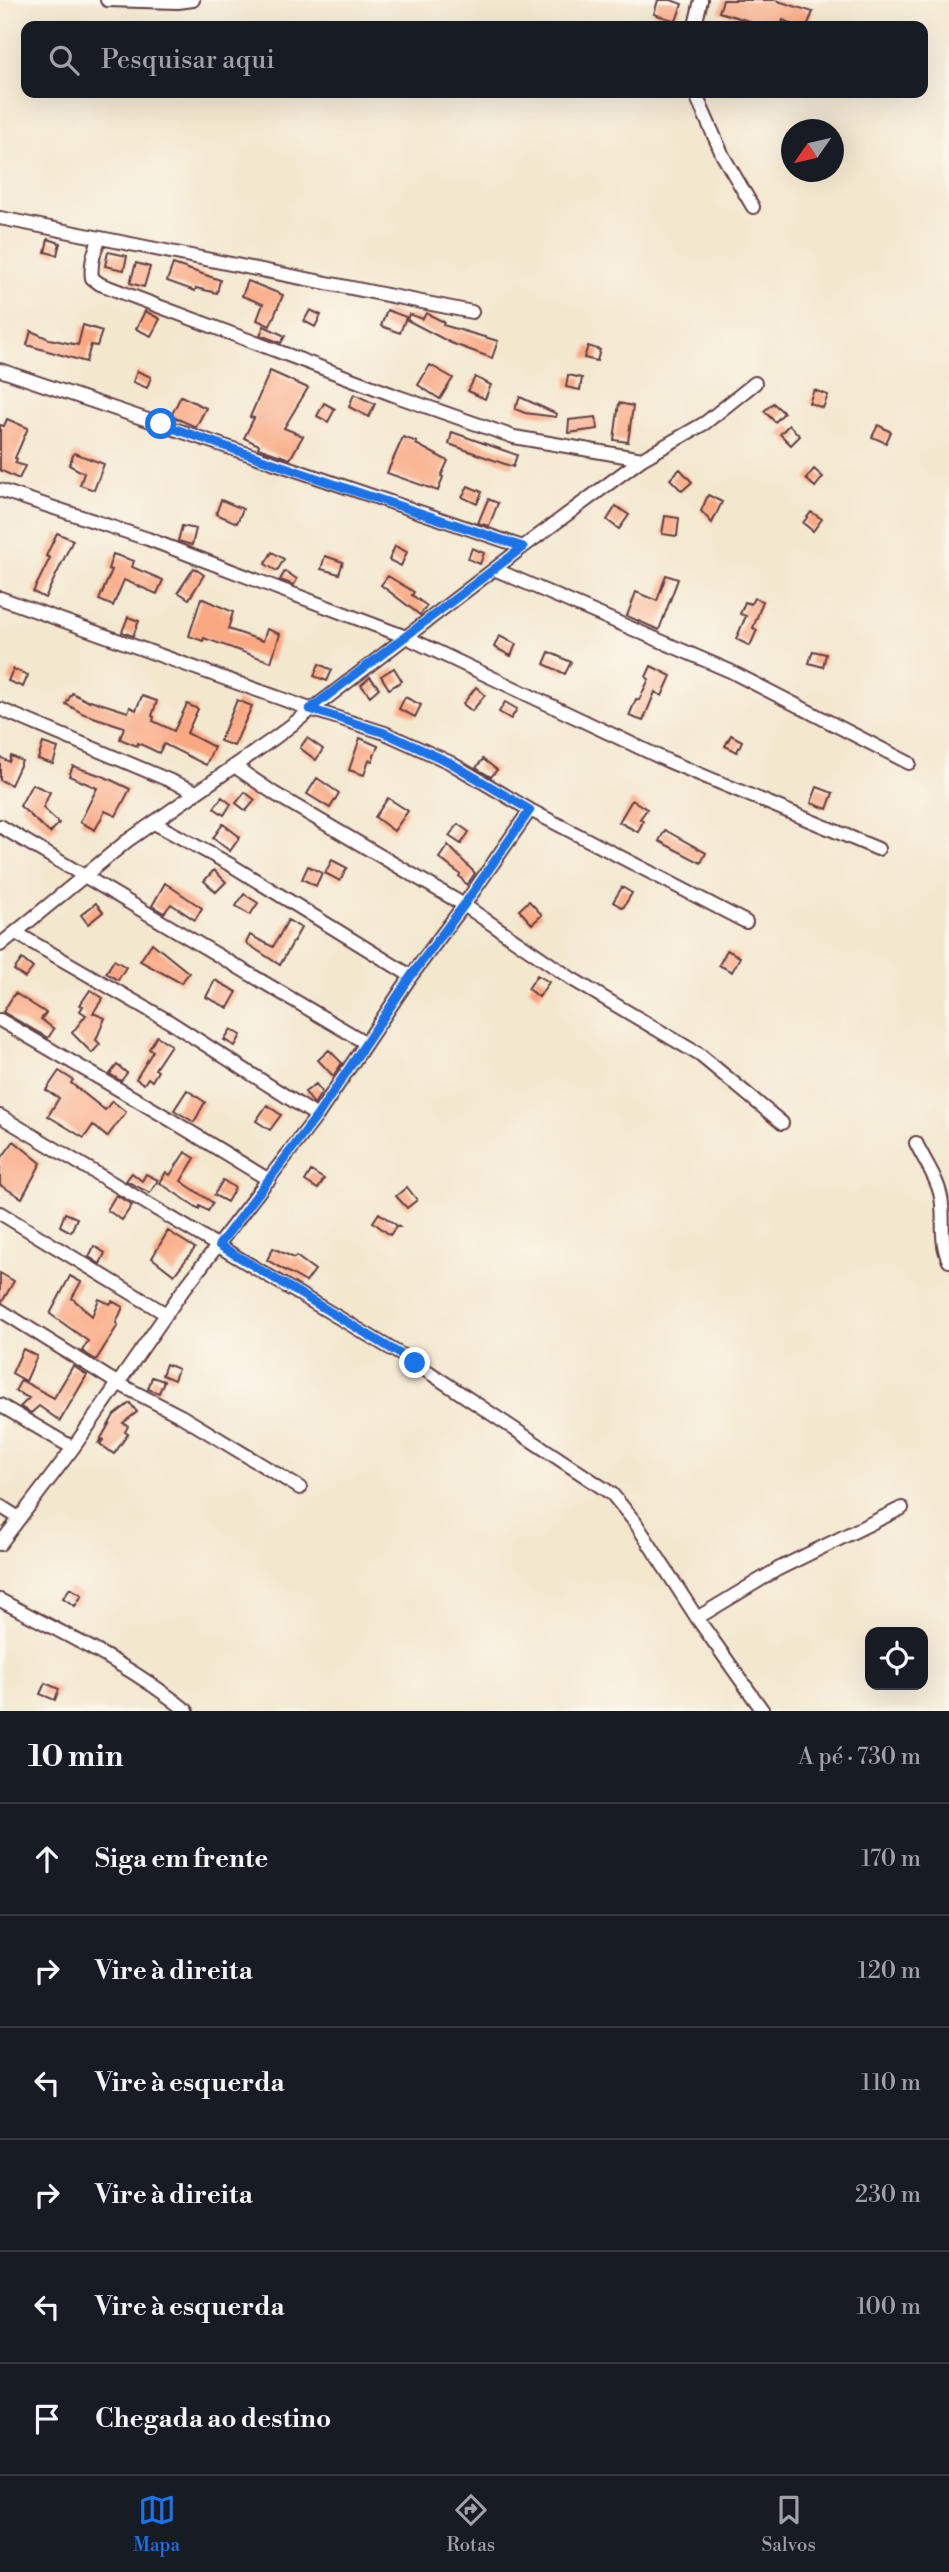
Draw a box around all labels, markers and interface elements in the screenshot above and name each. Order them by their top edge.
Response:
search box [21,21,928,98]
icon: search [45,41,83,79]
text: Pesquisar aqui [101,44,275,76]
north arrow [781,119,844,182]
route start [145,408,176,439]
route end [399,1347,430,1378]
map controls [865,1627,928,1690]
button: locate [865,1627,928,1690]
text: 10 min [28,1738,123,1776]
text: A pé · 730 m [798,1743,921,1771]
icon: ahead [28,1840,66,1878]
text: Siga em frente [95,1843,268,1875]
text: 170 m [861,1845,921,1873]
icon: right [28,1952,66,1990]
text: Vire à direita [95,1955,253,1987]
text: 120 m [857,1957,921,1985]
icon: left [28,2064,66,2102]
text: Vire à esquerda [95,2067,285,2099]
text: 110 m [861,2069,921,2097]
icon: right [28,2176,66,2214]
text: Vire à direita [95,2179,253,2211]
text: 230 m [855,2181,921,2209]
icon: left [28,2288,66,2326]
text: Vire à esquerda [95,2291,285,2323]
text: 100 m [856,2293,921,2321]
icon: arrive [28,2400,66,2438]
text: Chegada ao destino [95,2403,331,2435]
tab: Mapa [133,2491,180,2557]
tab: Rotas [447,2491,495,2557]
tab: Salvos [761,2491,816,2557]

